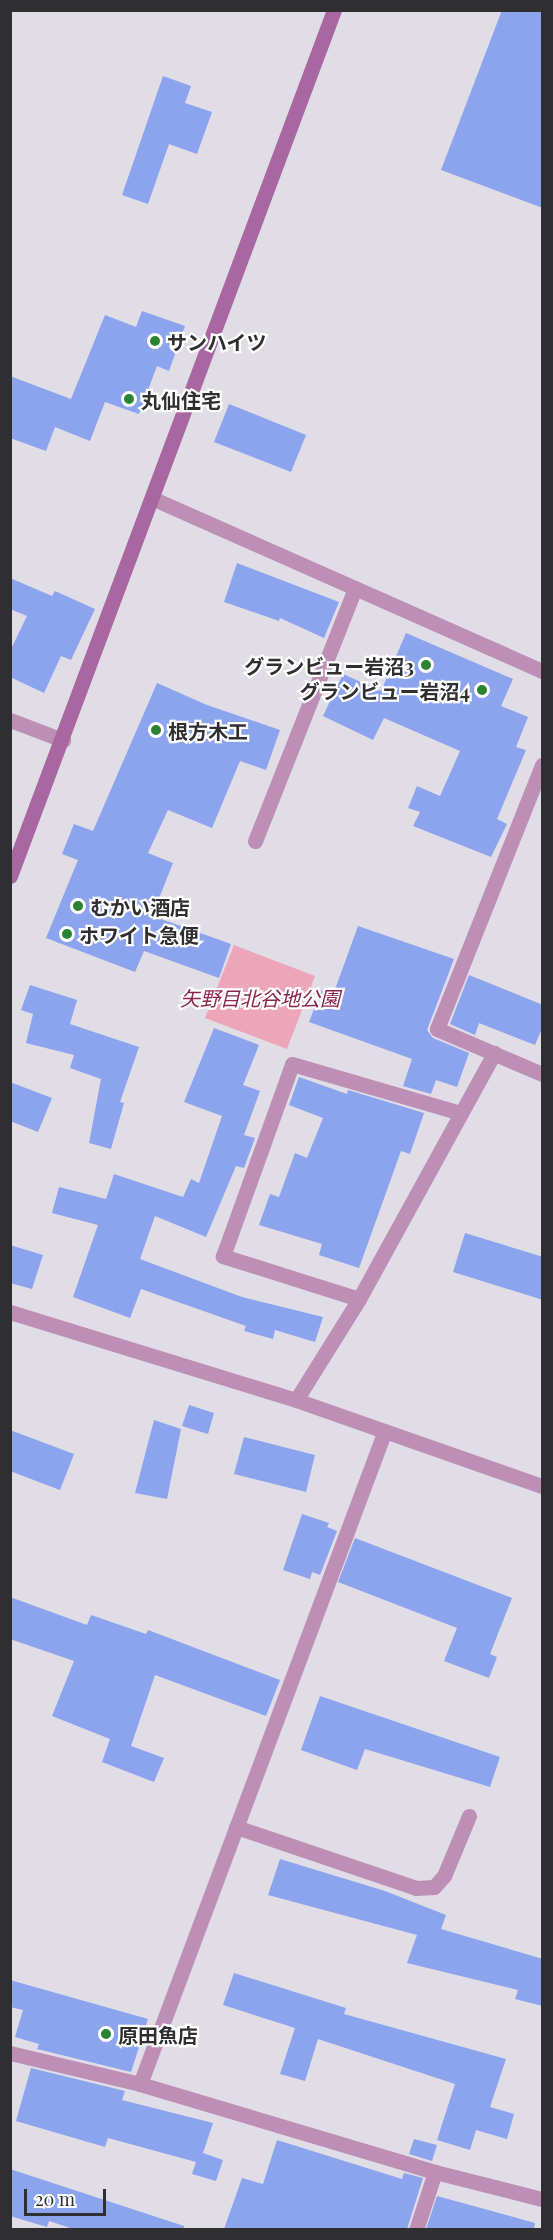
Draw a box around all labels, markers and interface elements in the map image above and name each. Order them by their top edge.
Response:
place label: サンハイツ [167,329,267,353]
marker: サンハイツ [148,334,162,348]
place label: 丸仙住宅 [141,387,221,411]
marker: 丸仙住宅 [122,392,136,406]
place label: グランビュー岩沼3 [244,653,414,677]
marker: グランビュー岩沼3 [419,658,433,672]
place label: グランビュー岩沼4 [299,678,470,702]
marker: グランビュー岩沼4 [475,683,489,697]
place label: 根方木工 [168,718,248,742]
marker: 根方木工 [149,723,163,737]
place label: むかい酒店 [90,894,190,918]
marker: むかい酒店 [71,899,85,913]
place label: ホワイト急便 [79,922,199,946]
marker: ホワイト急便 [60,927,74,941]
park label: 矢野目北谷地公園 [180,985,340,1009]
place label: 原田魚店 [118,2022,198,2046]
marker: 原田魚店 [99,2027,113,2041]
scale bar [27,2177,110,2215]
text: 20 m [35,2187,75,2211]

